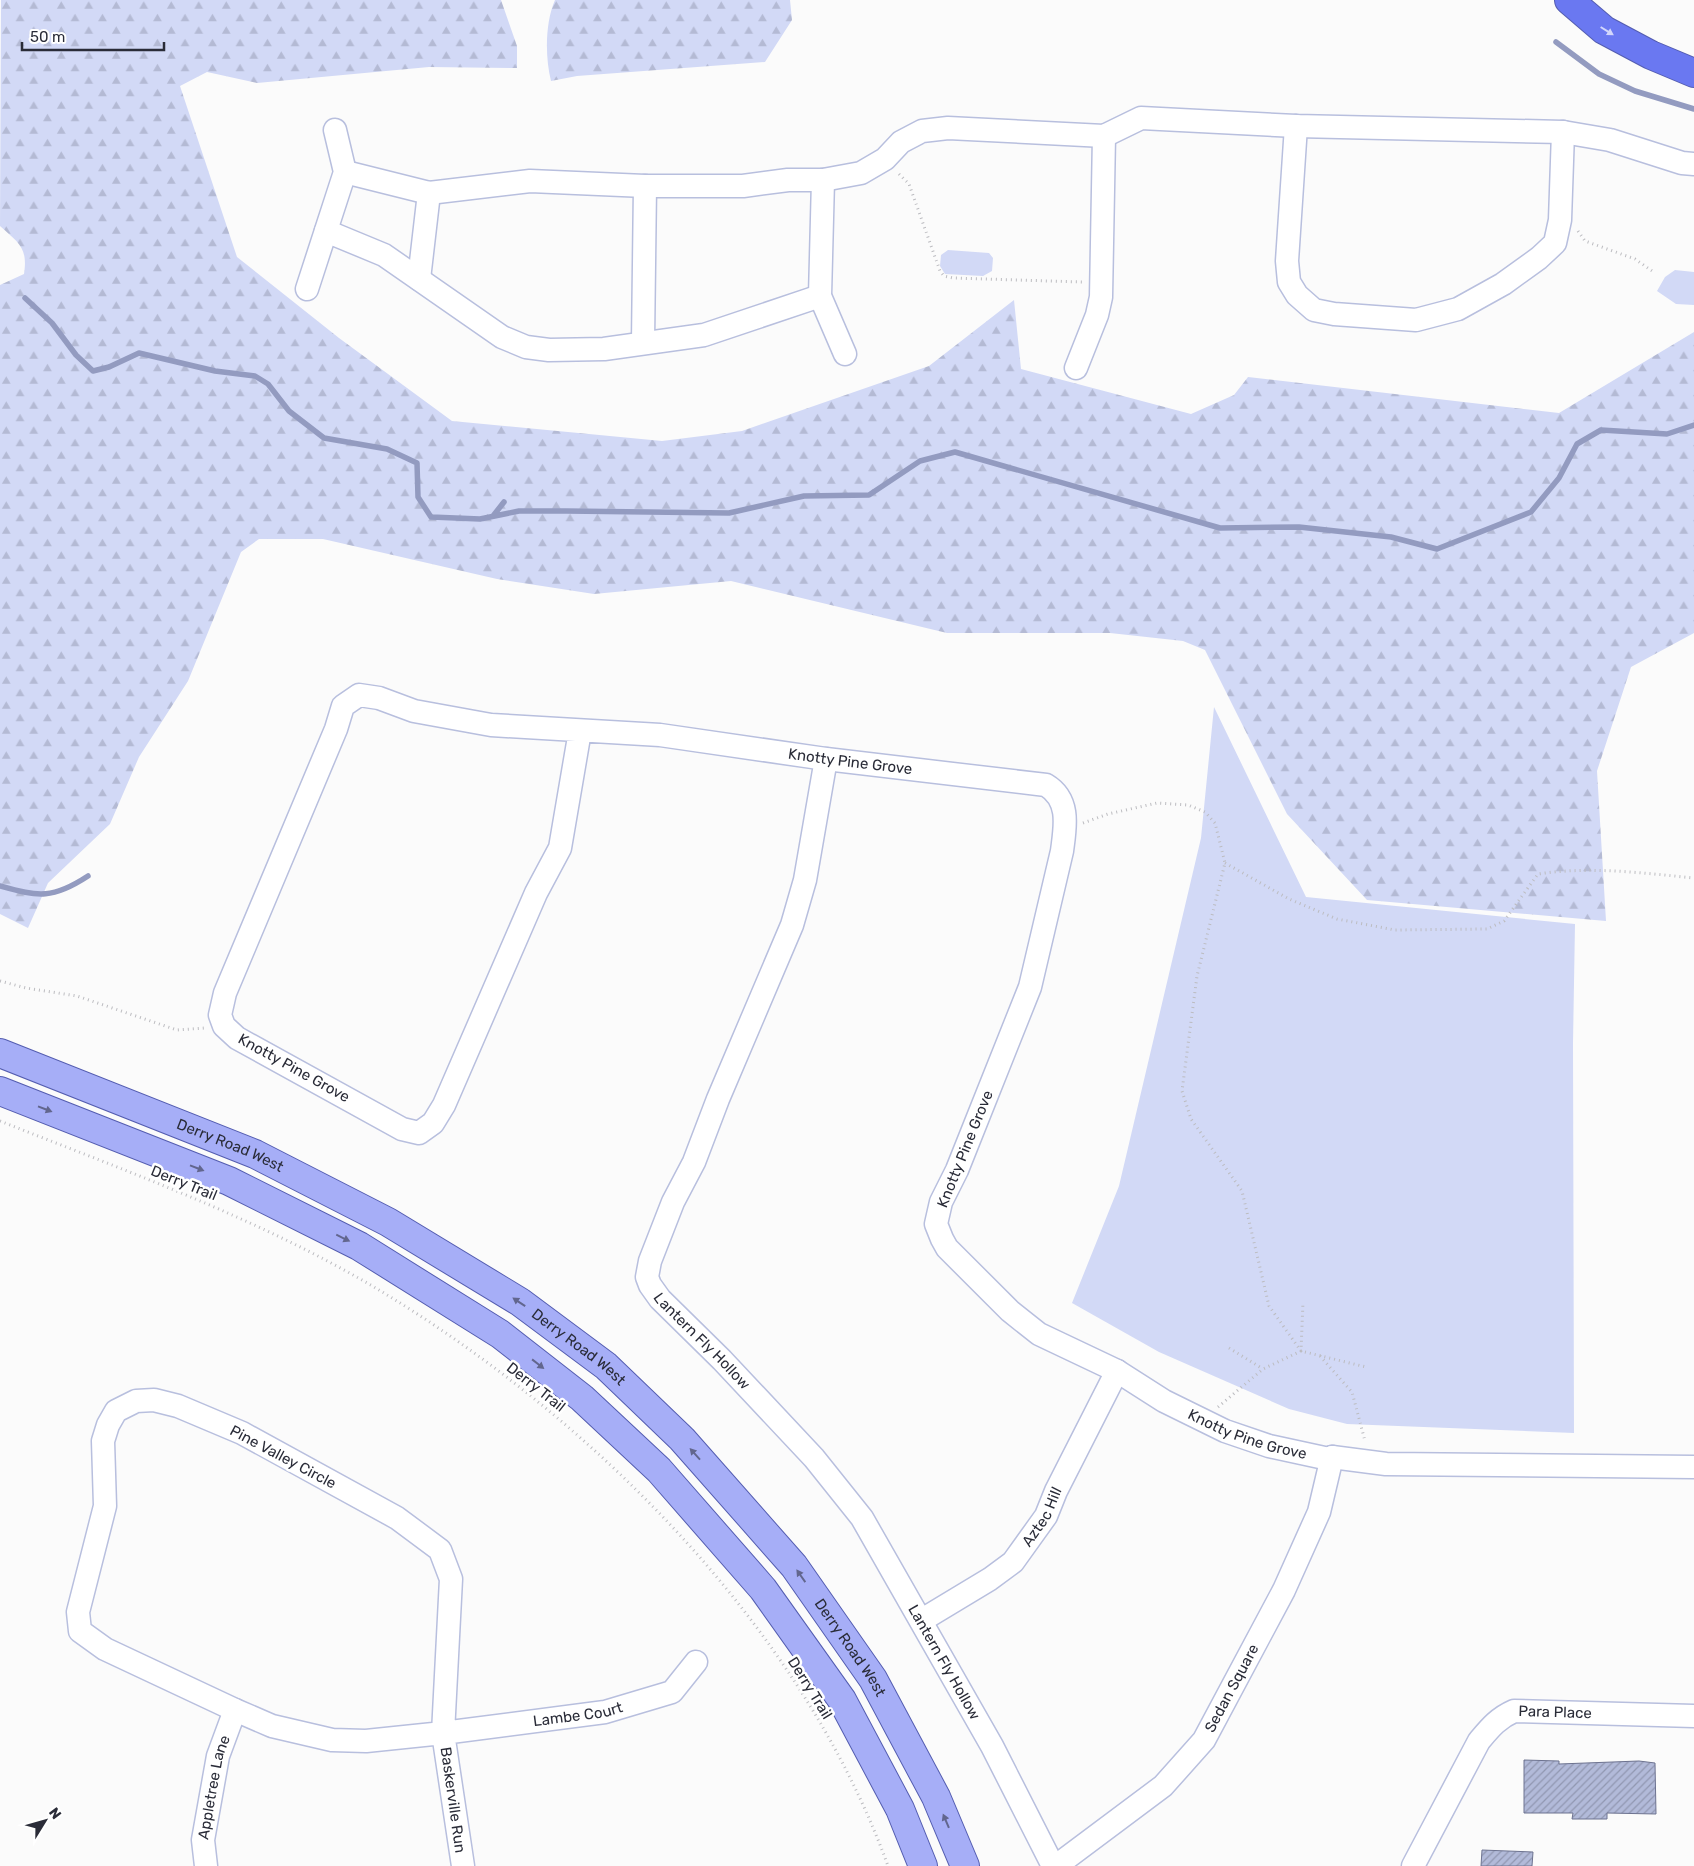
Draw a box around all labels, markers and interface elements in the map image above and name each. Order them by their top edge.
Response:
scale bar [22,20,165,52]
one-way arrow [1600,26,1613,35]
text: 50 m [30,28,65,46]
street label: Knotty Pine Grove [787,745,913,778]
street label: Knotty Pine Grove [235,1030,353,1106]
street label: Knotty Pine Grove [933,1088,997,1210]
one-way arrow [38,1106,53,1113]
street label: Derry Road West [174,1115,287,1176]
street label: Derry Trail [148,1162,220,1204]
one-way arrow [189,1165,204,1173]
one-way arrow [336,1234,350,1242]
street label: Lantern Fly Hollow [649,1289,754,1393]
one-way arrow [512,1297,526,1307]
street label: Derry Road West [528,1305,630,1389]
street label: Derry Trail [503,1358,569,1416]
one-way arrow [532,1358,545,1369]
street label: Knotty Pine Grove [1185,1405,1308,1463]
street label: Pine Valley Circle [227,1421,339,1493]
one-way arrow [689,1447,700,1460]
street label: Aztec Hill [1018,1484,1066,1550]
one-way arrow [796,1570,806,1583]
street label: Derry Road West [811,1595,890,1700]
street label: Lantern Fly Hollow [904,1602,984,1723]
street label: Sedan Square [1201,1641,1263,1735]
street label: Derry Trail [784,1654,836,1722]
street label: Lambe Court [532,1698,625,1730]
street label: Para Place [1518,1702,1592,1722]
street label: Appletree Lane [194,1733,234,1841]
street label: Baskerville Run [437,1746,469,1854]
north arrow [20,1796,70,1846]
text: N [45,1804,65,1823]
one-way arrow [942,1814,950,1828]

